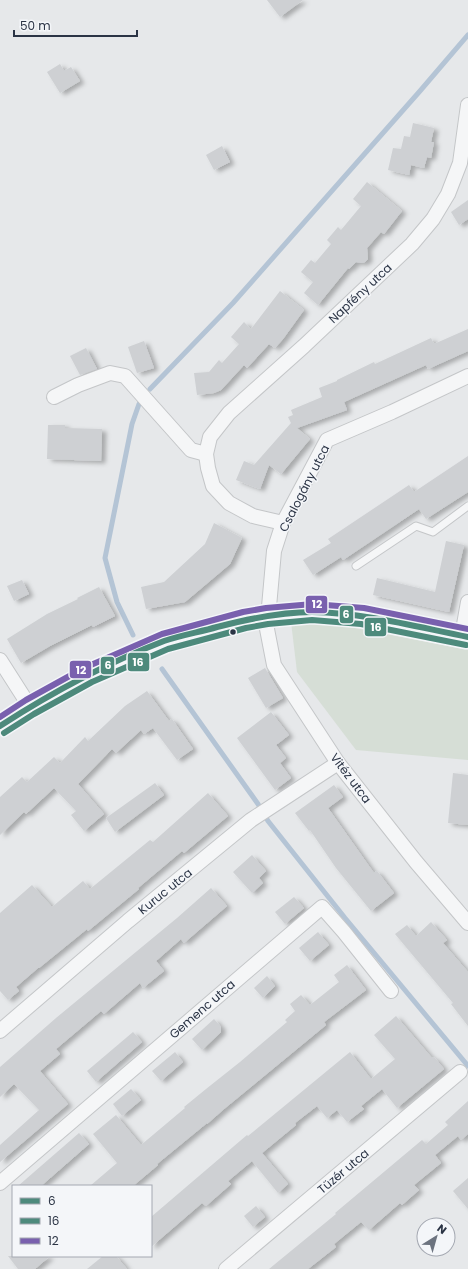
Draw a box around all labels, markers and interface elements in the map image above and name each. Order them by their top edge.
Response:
scale bar [14,12,137,38]
text: 50 m [20,17,51,34]
street label: Napfény utca [325,259,395,327]
street label: Csalogány utca [275,442,333,534]
line badge: 12 [305,595,328,614]
text: 12 [312,596,322,612]
line badge: 6 [339,605,354,624]
text: 6 [342,606,350,622]
line badge: 16 [364,617,387,637]
text: 16 [370,619,382,635]
unlabelled marker [228,627,238,637]
line badge: 16 [127,652,150,672]
text: 16 [132,654,144,670]
line badge: 6 [100,656,115,675]
text: 6 [104,657,112,673]
line badge: 12 [69,660,92,679]
text: 12 [76,662,86,678]
street label: Vitéz utca [326,749,376,807]
street label: Kuruc utca [134,864,196,918]
street label: Gemenc utca [165,976,239,1042]
street label: Tüzér utca [314,1144,372,1198]
legend [12,1185,152,1257]
text: 6 [48,1192,56,1209]
text: 16 [48,1212,59,1229]
north arrow [416,1217,456,1257]
text: N [434,1220,450,1238]
text: 12 [48,1232,59,1249]

